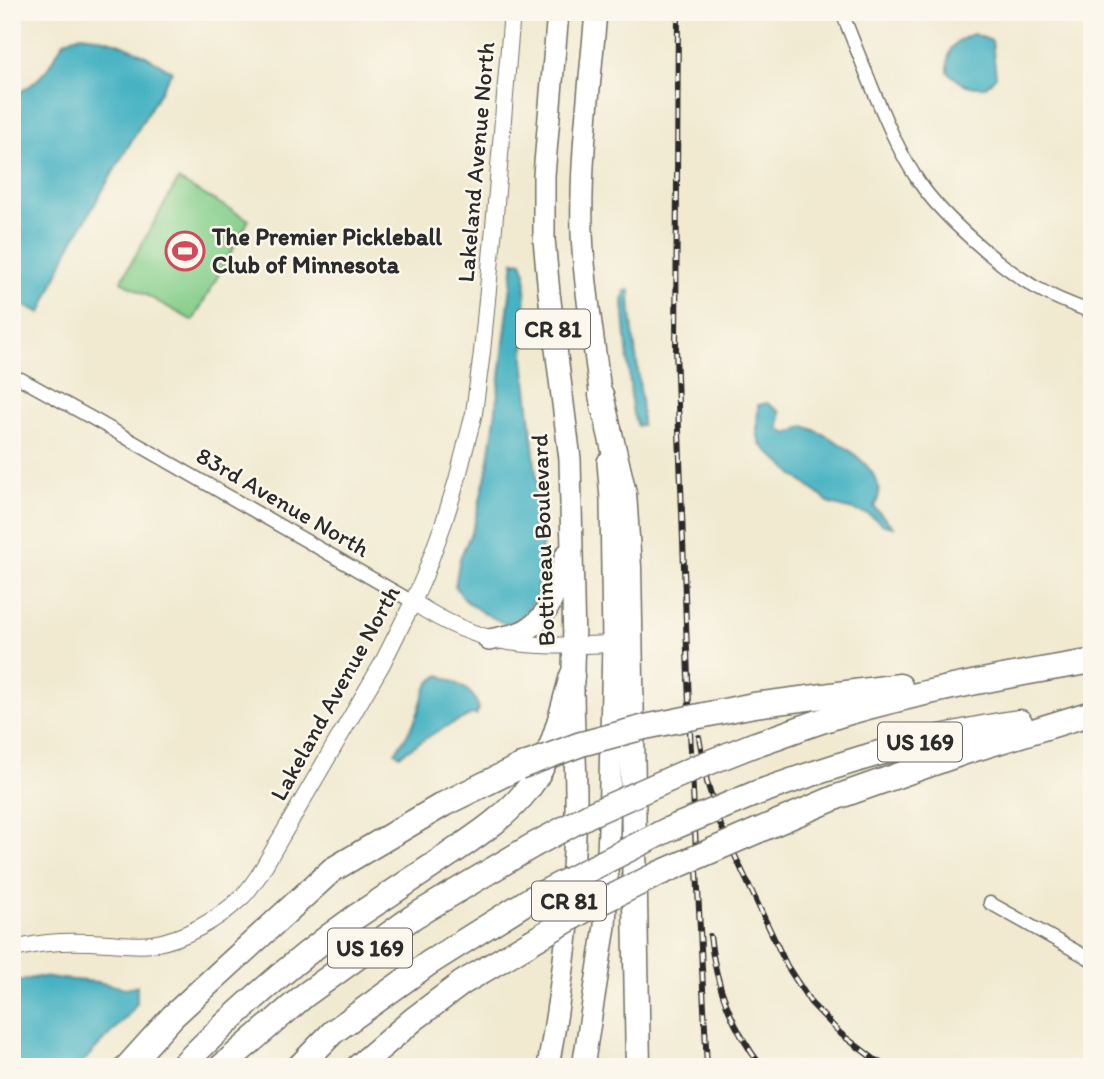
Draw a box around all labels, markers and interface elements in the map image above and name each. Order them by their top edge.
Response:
street label: Lakeland Avenue North [451,40,500,283]
place label: The Premier Pickleball Club of Minnesota [211,222,442,279]
sports icon: The Premier Pickleball Club of Minnesota [164,230,206,272]
road number: CR 81 [516,310,590,348]
street label: Bottineau Boulevard [524,433,561,647]
street label: 83rd Avenue North [192,440,375,563]
street label: Lakeland Avenue North [263,580,406,805]
road number: US 169 [878,722,962,762]
road number: CR 81 [532,882,606,920]
road number: US 169 [328,928,412,967]

